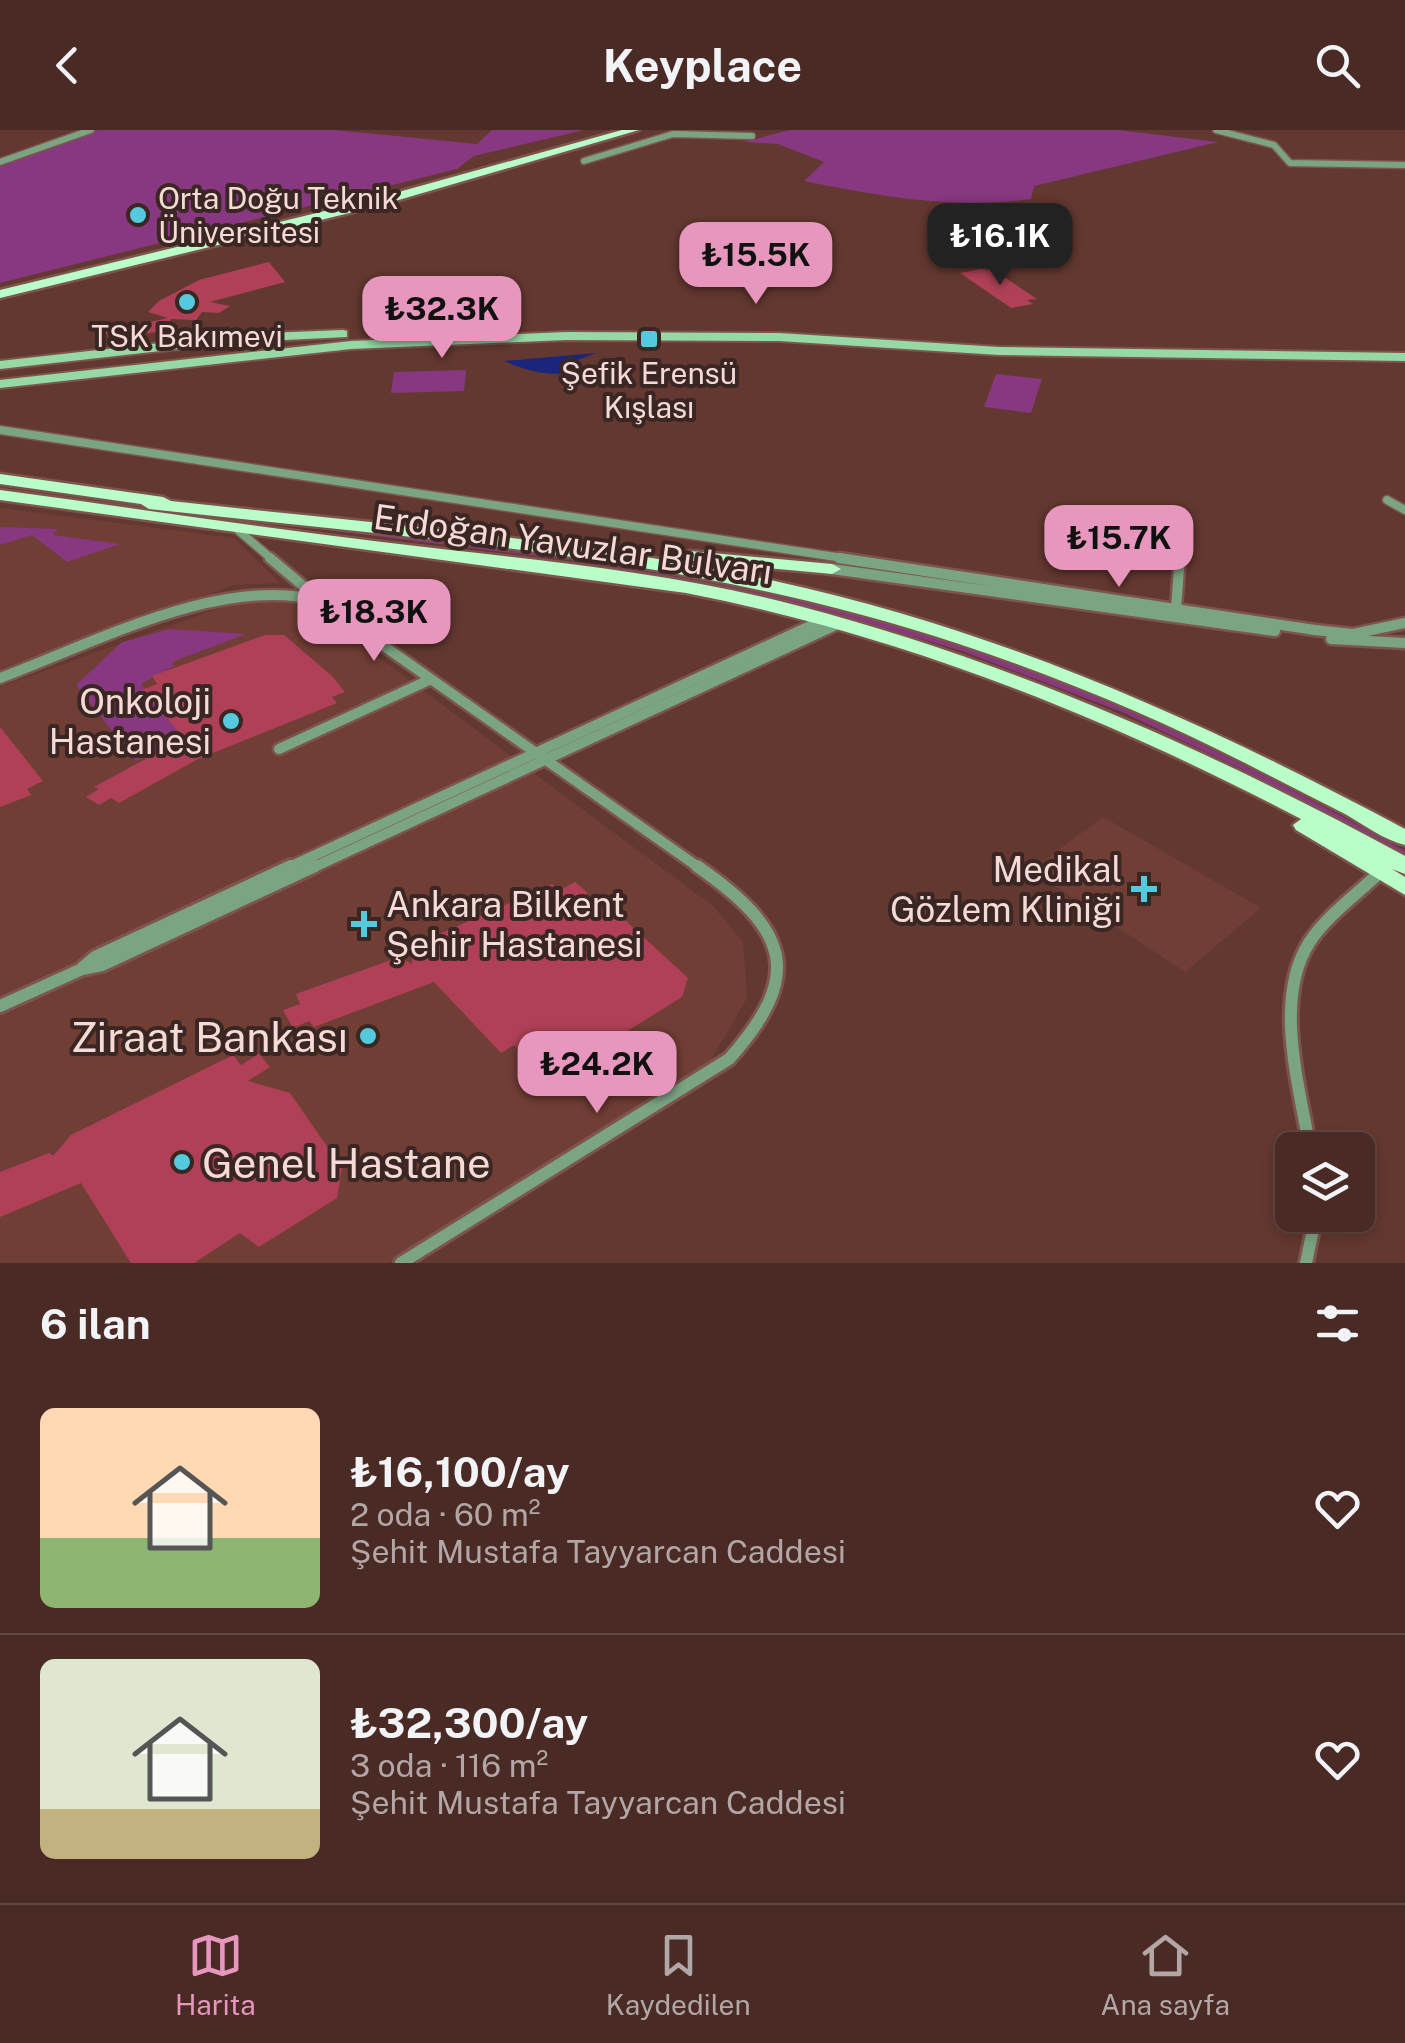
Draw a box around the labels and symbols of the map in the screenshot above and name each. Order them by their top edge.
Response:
place label: Orta Doğu Teknik Üniversitesi [158,180,398,250]
pin: ₺16.1K [919,203,1081,288]
marker: Orta Doğu Teknik Üniversitesi [127,204,149,226]
pin: ₺15.5K [675,222,837,307]
pin: ₺32.3K [361,276,523,361]
marker: TSK Bakımevi [176,291,198,313]
place label: TSK Bakımevi [91,318,283,354]
marker: Şefik Erensü Kışlası [638,328,660,350]
place label: Şefik Erensü Kışlası [561,355,737,425]
street label: Erdoğan Yavuzlar Bulvarı [371,496,775,592]
pin: ₺15.7K [1038,505,1200,590]
pin: ₺18.3K [293,579,455,664]
place label: Onkoloji Hastanesi [49,681,211,762]
marker: Onkoloji Hastanesi [220,710,242,732]
place label: Medikal Gözlem Kliniği [890,849,1122,930]
marker: Medikal Gözlem Kliniği [1131,876,1157,902]
place label: Ankara Bilkent Şehir Hastanesi [386,884,642,965]
marker: Ankara Bilkent Şehir Hastanesi [351,911,377,937]
place label: Ziraat Bankası [71,1012,348,1061]
marker: Ziraat Bankası [357,1025,379,1047]
pin: ₺24.2K [516,1031,678,1116]
place label: Genel Hastane [202,1138,491,1187]
marker: Genel Hastane [171,1151,193,1173]

